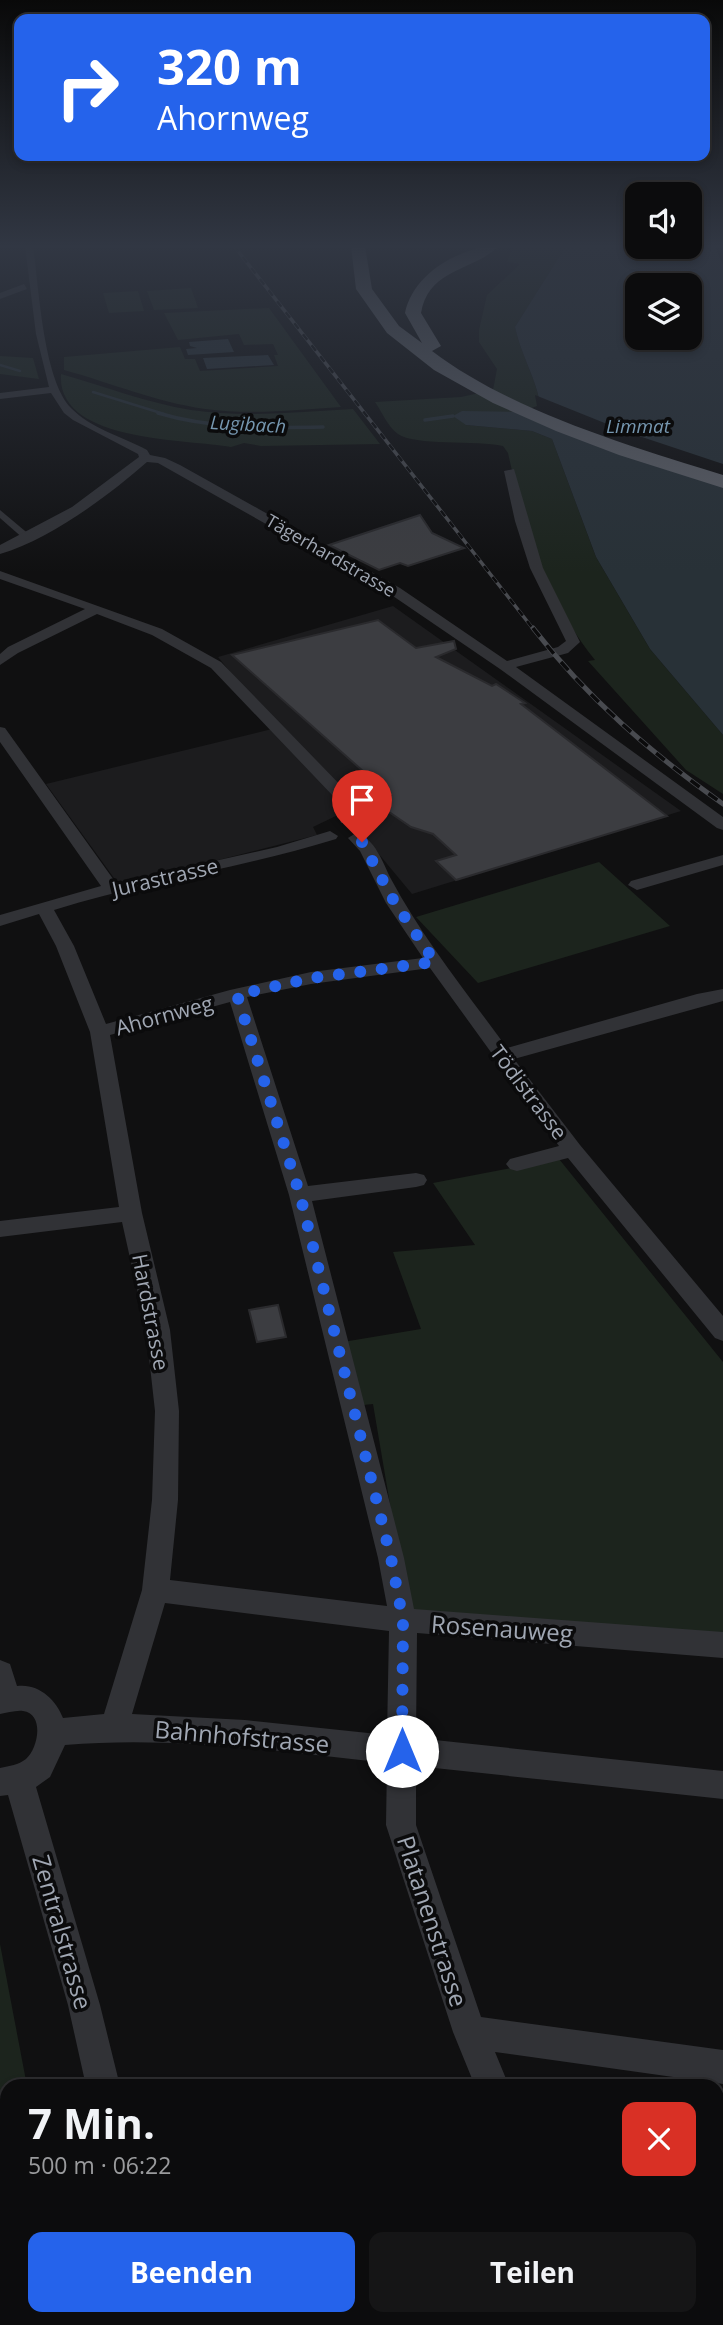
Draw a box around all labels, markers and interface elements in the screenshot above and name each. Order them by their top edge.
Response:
text: 320 m [157,33,302,99]
icon: right [42,42,133,133]
text: Ahornweg [157,96,309,139]
map controls [625,182,702,350]
button: sound [625,182,702,259]
button: layers [625,273,702,350]
water label: Lugibach [209,409,287,439]
water label: Limmat [606,413,671,439]
street label: Tägerhardstrasse [262,508,400,602]
pin [332,770,392,842]
icon: arrive [343,781,381,819]
street label: Jurastrasse [107,851,221,903]
street label: Ahornweg [112,989,216,1041]
street label: Tödistrasse [484,1039,574,1145]
street label: Hardstrasse [126,1251,176,1373]
street label: Rosenauweg [430,1607,574,1649]
street label: Bahnhofstrasse [153,1712,331,1760]
position arrow [365,1714,439,1788]
street label: Platanenstrasse [390,1831,476,2011]
street label: Zentralstrasse [25,1851,101,2013]
text: 7 Min. [28,2094,155,2151]
button: close [622,2102,696,2176]
text: 500 m · 06:22 [28,2149,171,2181]
button: Beenden [28,2232,355,2312]
button: Teilen [369,2232,696,2312]

